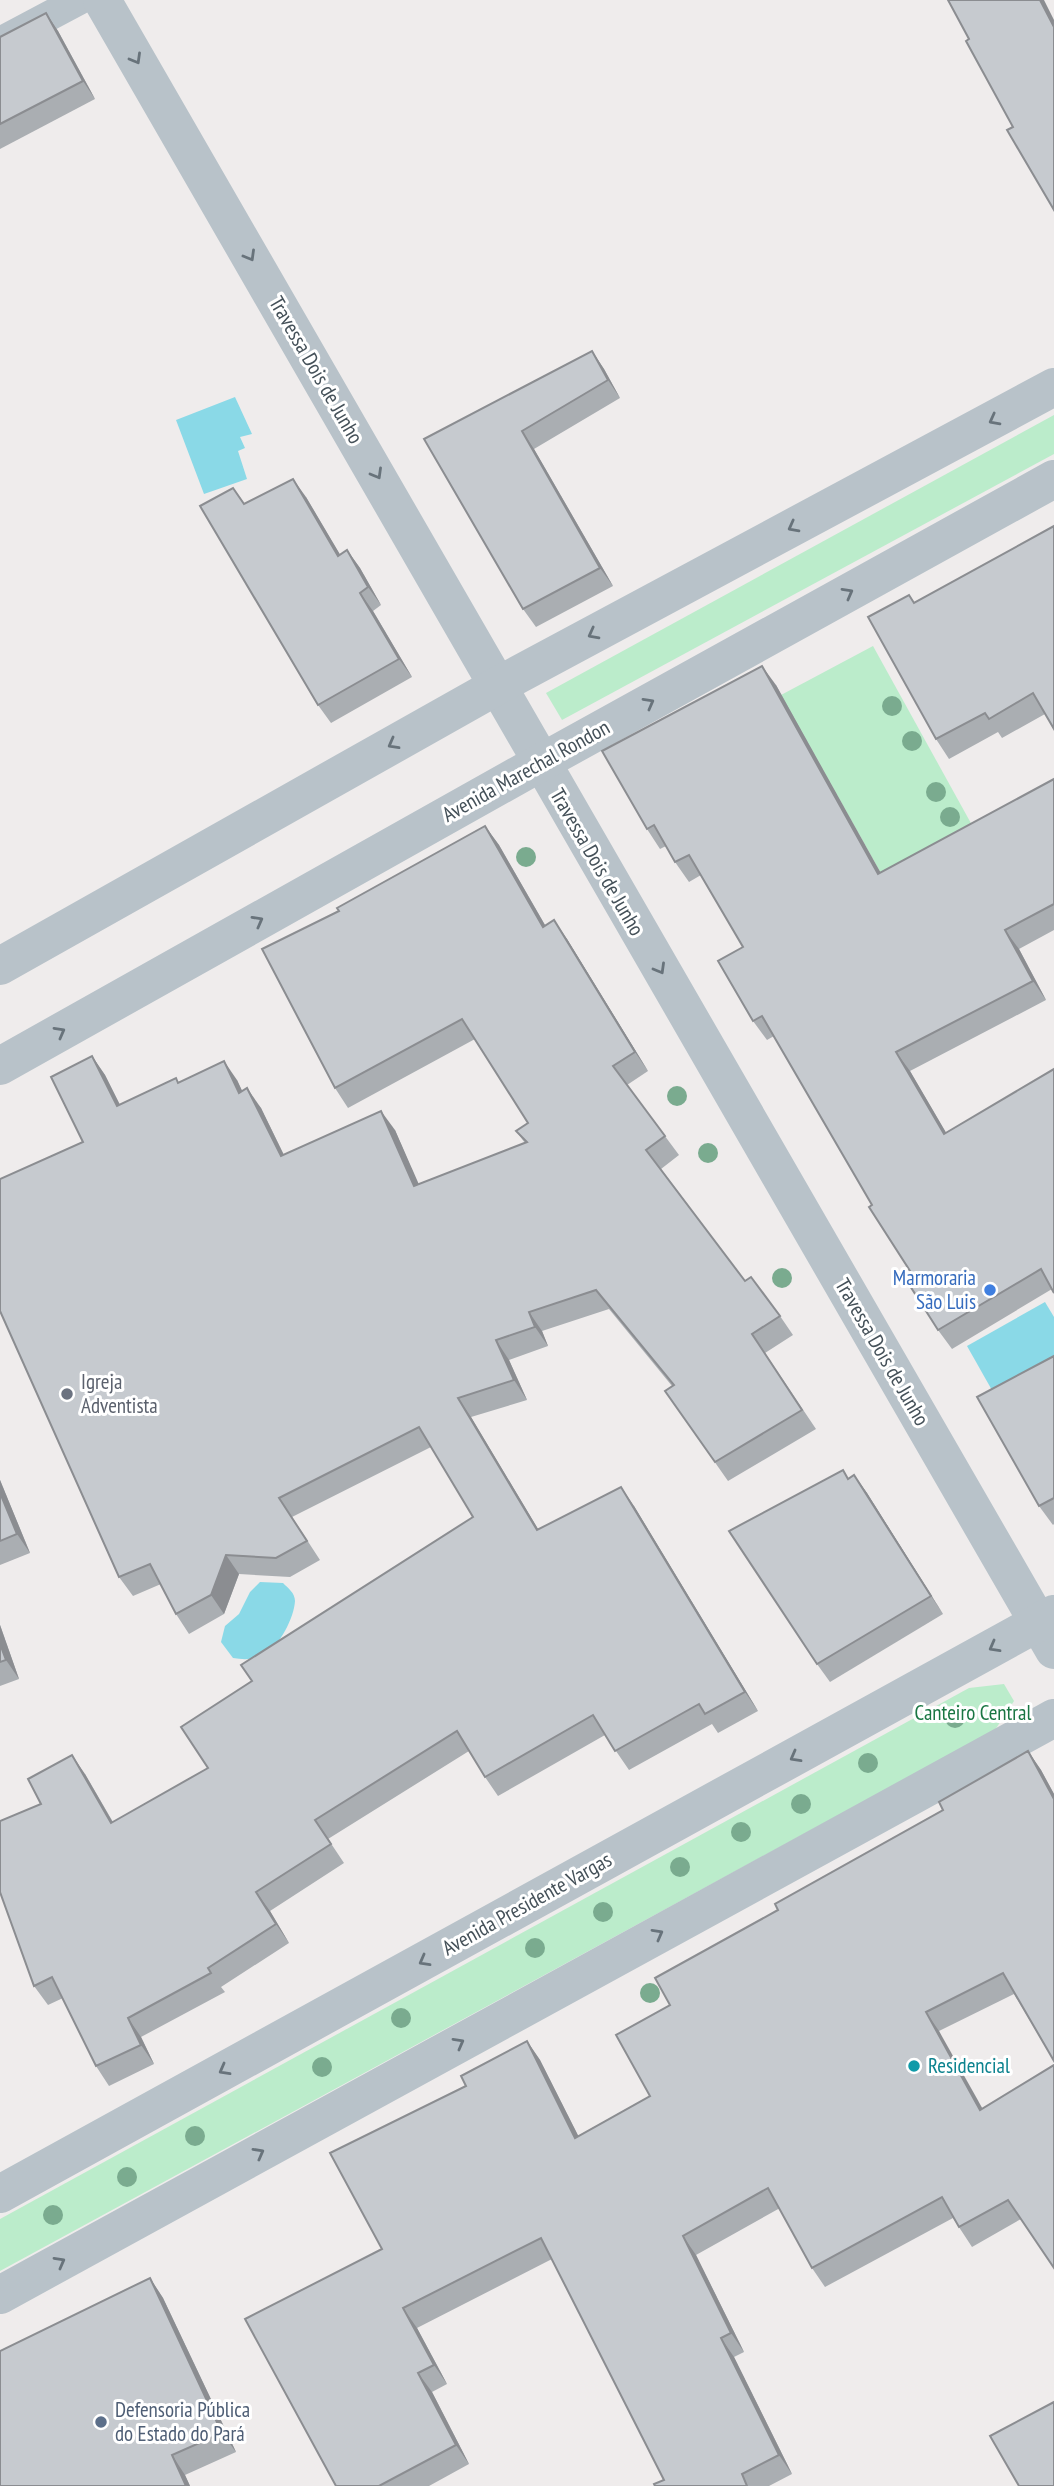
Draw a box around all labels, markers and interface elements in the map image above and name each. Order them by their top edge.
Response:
one-way arrow [128,52,141,64]
one-way arrow [242,248,255,261]
street label: Travessa Dois de Junho [263,291,370,448]
one-way arrow [989,411,1001,425]
one-way arrow [368,466,381,479]
one-way arrow [788,519,800,532]
one-way arrow [841,588,854,601]
one-way arrow [587,626,600,640]
one-way arrow [642,697,654,711]
street label: Avenida Marechal Rondon [437,713,614,828]
one-way arrow [388,736,401,749]
street label: Travessa Dois de Junho [544,783,651,940]
one-way arrow [251,916,263,929]
one-way arrow [651,962,664,975]
one-way arrow [52,1027,65,1040]
place label: Marmoraria São Luis [893,1264,976,1315]
street label: Travessa Dois de Junho [829,1273,936,1430]
marker: Marmoraria São Luis [982,1282,998,1298]
place label: Igreja Adventista [81,1368,158,1419]
marker: Igreja Adventista [59,1386,75,1402]
one-way arrow [989,1639,1001,1652]
park label: Canteiro Central [915,1699,1032,1726]
one-way arrow [790,1749,802,1762]
street label: Avenida Presidente Vargas [437,1846,616,1961]
one-way arrow [651,1929,664,1942]
one-way arrow [418,1953,431,1966]
one-way arrow [452,2038,464,2052]
place label: Residencial [928,2052,1010,2079]
marker: Residencial [906,2058,922,2074]
one-way arrow [219,2062,232,2076]
one-way arrow [252,2148,265,2161]
one-way arrow [53,2257,65,2270]
place label: Defensoria Pública do Estado do Pará [115,2396,250,2447]
marker: Defensoria Pública do Estado do Pará [93,2414,109,2430]

